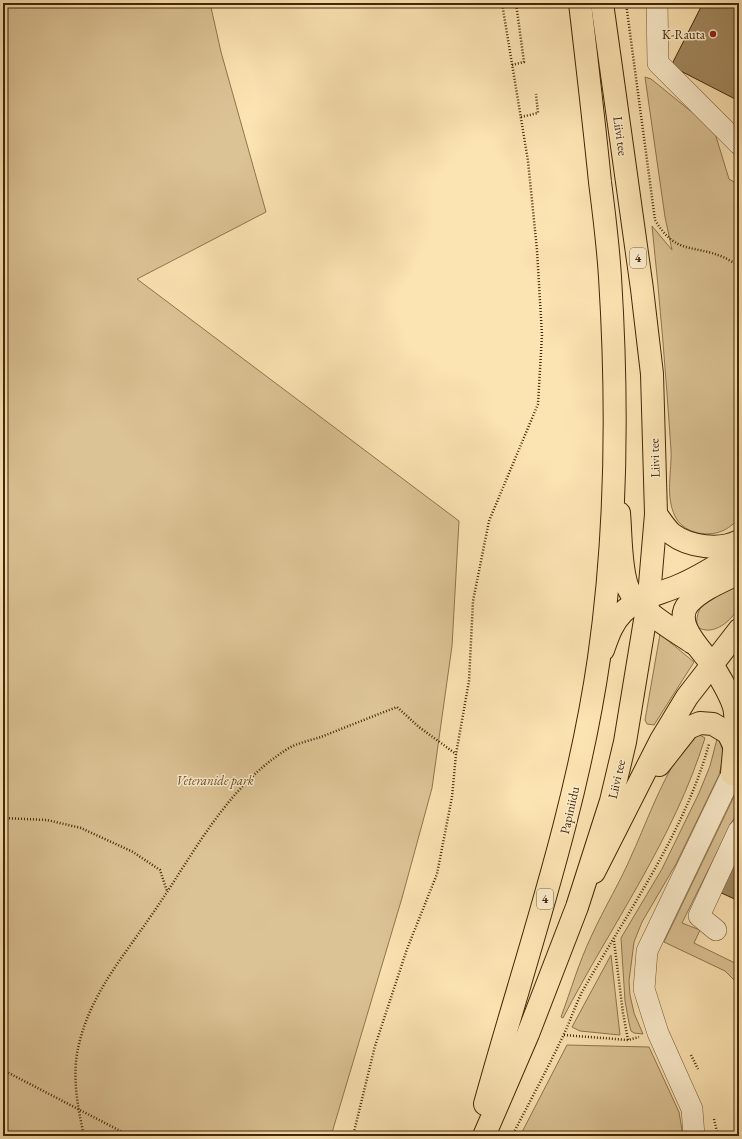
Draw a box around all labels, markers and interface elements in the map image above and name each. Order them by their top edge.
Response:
place label: K-Rauta [662,26,706,43]
marker: K-Rauta [708,29,718,39]
street label: Liivi tee [609,115,632,157]
road number: 4 [630,248,646,268]
street label: Liivi tee [645,438,664,478]
street label: Liivi tee [604,758,629,800]
park label: Veteranide park [176,772,254,789]
street label: Papiniidu [556,785,583,836]
road number: 4 [537,889,553,909]

